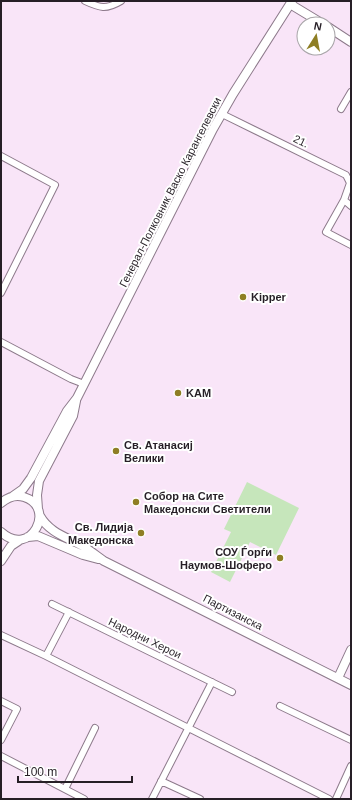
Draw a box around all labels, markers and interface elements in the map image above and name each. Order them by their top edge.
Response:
north arrow [296,16,336,56]
text: N [313,20,323,33]
street label: Генерал-Полковник Васко Карангелевски [117,95,223,289]
street label: 21. [291,132,311,150]
place label: Kipper [251,291,287,303]
marker: Kipper [238,292,248,302]
place label: KAM [186,387,211,399]
marker: KAM [173,388,183,398]
place label: Св. Атанасиј Велики [124,439,193,464]
marker: Св. Атанасиј Велики [111,446,121,456]
place label: Собор на Сите Македонски Светители [144,490,271,515]
marker: Собор на Сите Македонски Светители [131,497,141,507]
place label: Св. Лидија Македонска [68,521,134,546]
marker: Св. Лидија Македонска [136,528,146,538]
place label: СОУ Ѓорѓи Наумов-Шоферо [180,546,272,571]
marker: СОУ Ѓорѓи Наумов-Шоферо [275,553,285,563]
street label: Партизанска [201,592,265,632]
street label: Народни Херои [107,615,183,661]
scale bar [18,758,132,784]
text: 100 m [24,765,57,779]

